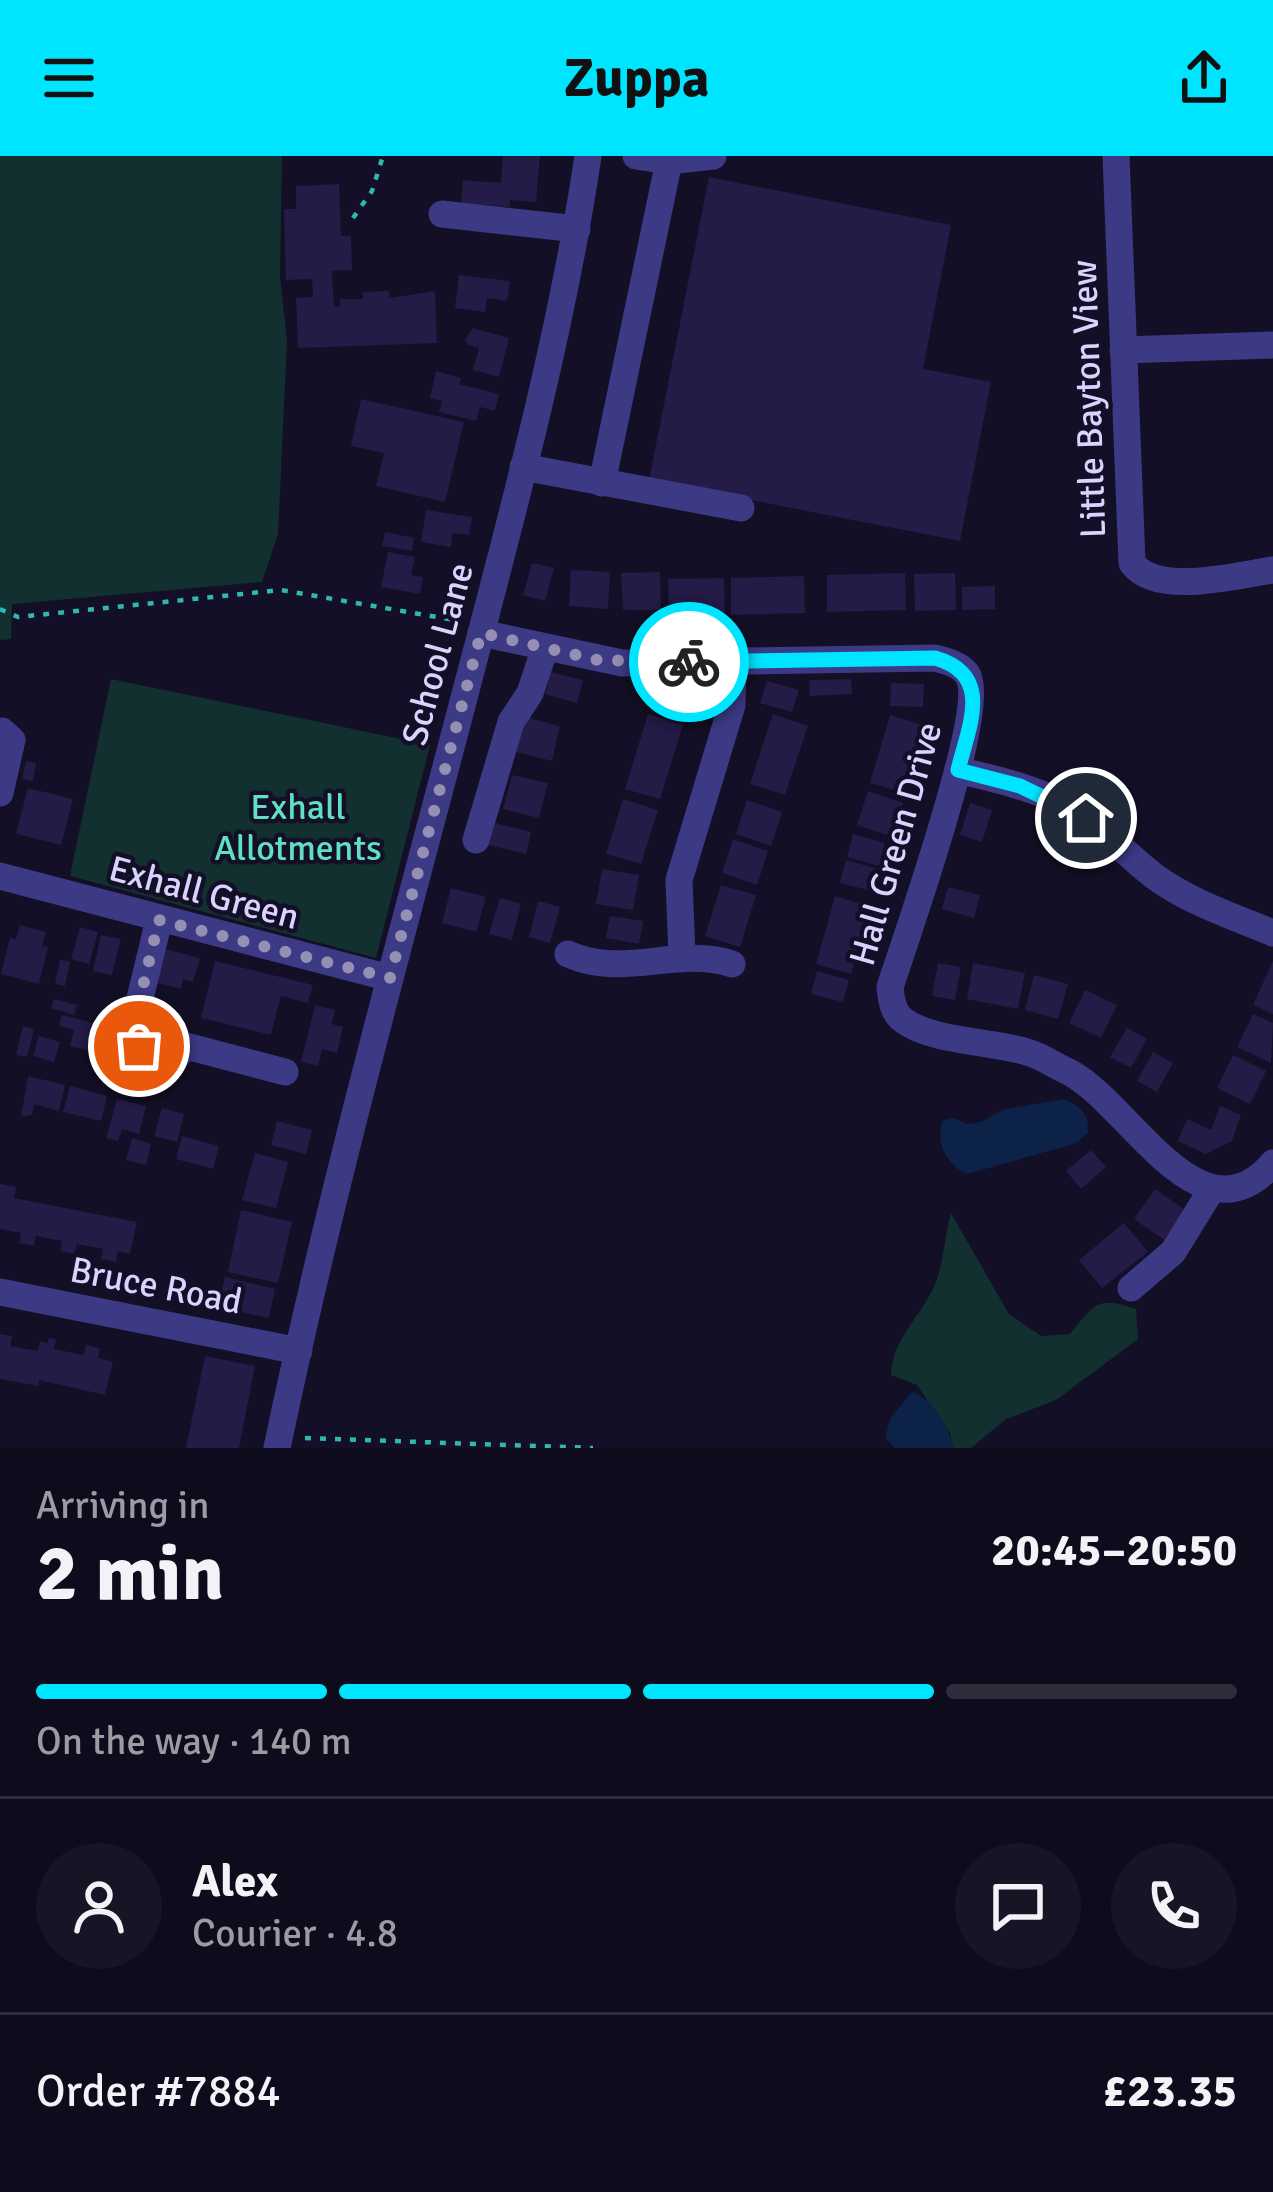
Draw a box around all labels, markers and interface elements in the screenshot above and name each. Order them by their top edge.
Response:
icon: menu [36,45,102,111]
text: Zuppa [564,45,709,112]
icon: share [1171,45,1237,111]
street label: Little Bayton View [1062,259,1116,539]
street label: School Lane [392,558,484,750]
courier [629,602,749,722]
icon: bike [656,629,722,695]
street label: Hall Green Drive [840,717,952,971]
pin [1035,767,1137,869]
park label: Exhall Allotments [214,785,382,871]
icon: home [1053,785,1119,851]
street label: Exhall Green [104,846,304,940]
pin [88,995,190,1097]
icon: bag [106,1013,172,1079]
street label: Bruce Road [66,1247,246,1325]
text: Arriving in [36,1481,210,1529]
text: 20:45–20:50 [991,1523,1237,1578]
text: 2 min [36,1526,224,1622]
text: On the way · 140 m [36,1717,352,1765]
button: person [36,1843,162,1969]
button: chat [955,1843,1081,1969]
button: phone [1111,1843,1237,1969]
text: Alex [192,1854,278,1909]
text: Courier · 4.8 [192,1909,398,1957]
text: Order #7884 [36,2064,281,2119]
text: £23.35 [1103,2064,1237,2119]

